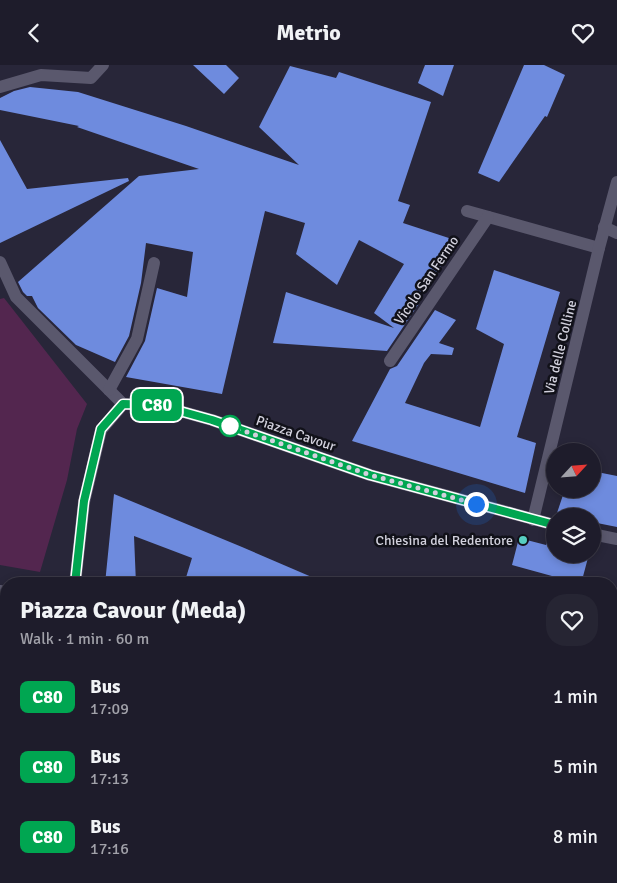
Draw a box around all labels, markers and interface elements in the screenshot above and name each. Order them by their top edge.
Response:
icon: back [20,19,48,47]
text: Metrio [276,19,341,46]
icon: heart [569,19,597,47]
street label: Vicolo San Fermo [391,233,462,328]
street label: Via delle Colline [541,298,580,396]
line badge: C80 [128,389,186,421]
text: C80 [142,394,172,416]
street label: Piazza Cavour [254,412,339,455]
unlabelled marker [219,415,241,437]
north arrow [546,443,601,497]
map controls [546,443,601,563]
your location [464,492,489,517]
button: layers [546,508,601,563]
place label: Chiesina del Redentore [376,532,513,549]
marker: Chiesina del Redentore [517,534,529,546]
button: heart [546,594,598,646]
text: Piazza Cavour (Meda) [20,595,246,625]
text: Walk · 1 min · 60 m [20,629,149,649]
text: Bus [90,675,121,699]
text: 1 min [553,685,598,709]
text: C80 [32,686,63,708]
text: 17:09 [90,699,129,719]
text: Bus [90,745,121,769]
text: 5 min [553,755,598,779]
text: C80 [32,756,63,778]
text: 17:13 [90,769,129,789]
text: Bus [90,815,121,839]
text: 8 min [553,825,598,849]
text: C80 [32,826,63,848]
text: 17:16 [90,839,129,859]

